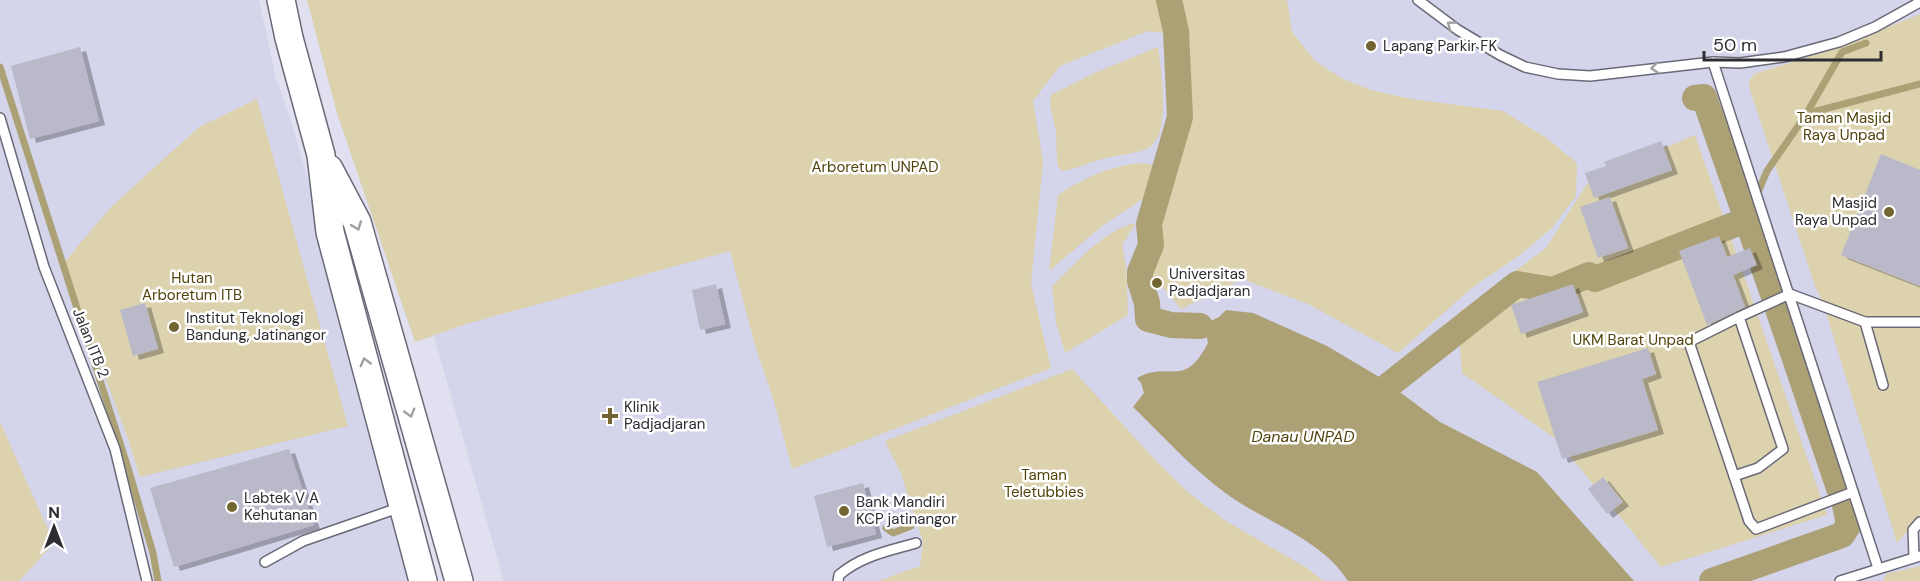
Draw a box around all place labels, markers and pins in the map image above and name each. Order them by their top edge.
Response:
place label: Lapang Parkir FK [1383,36,1497,56]
marker: Lapang Parkir FK [1364,39,1378,53]
place label: Masjid Raya Unpad [1795,193,1877,230]
marker: Masjid Raya Unpad [1882,205,1896,219]
place label: Universitas Padjadjaran [1169,264,1250,301]
marker: Universitas Padjadjaran [1150,276,1164,290]
place label: Institut Teknologi Bandung, Jatinangor [186,308,327,345]
marker: Institut Teknologi Bandung, Jatinangor [167,320,181,334]
place label: Klinik Padjadjaran [624,397,705,434]
marker: Klinik Padjadjaran [601,407,619,425]
place label: Labtek V A Kehutanan [244,488,319,525]
place label: Bank Mandiri KCP jatinangor [856,492,957,529]
marker: Labtek V A Kehutanan [225,500,239,514]
marker: Bank Mandiri KCP jatinangor [837,504,851,518]

